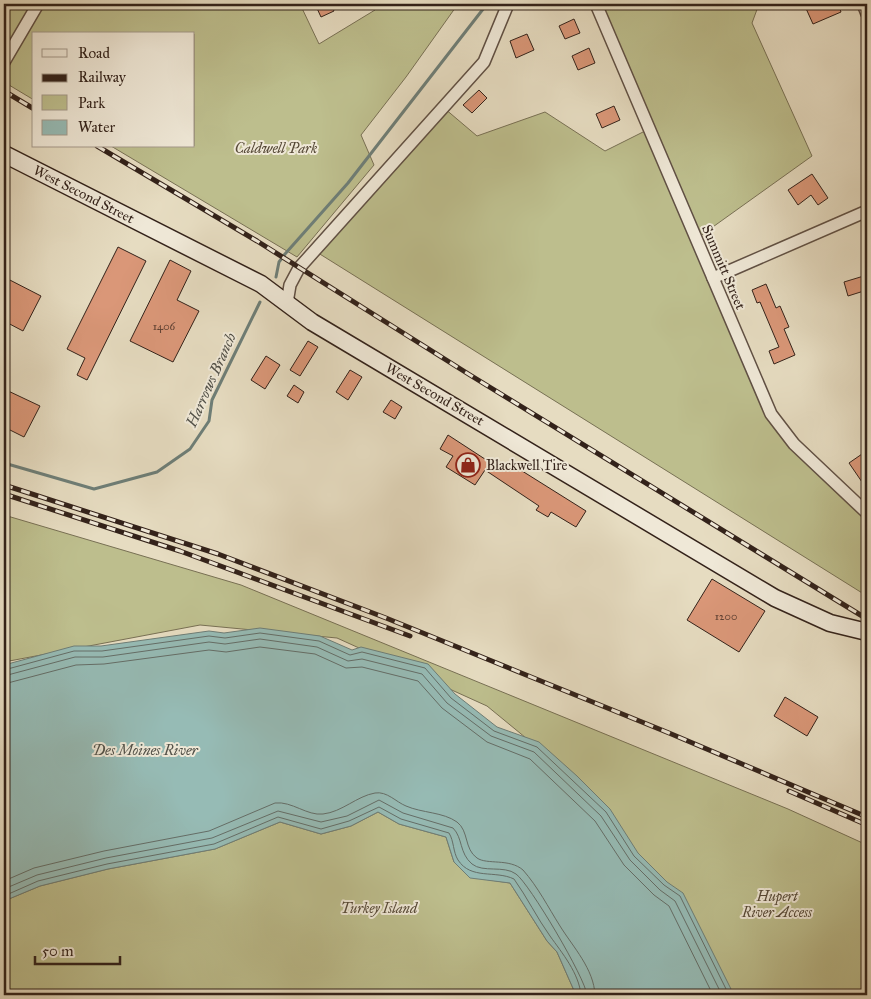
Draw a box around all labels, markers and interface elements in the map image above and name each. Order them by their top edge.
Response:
legend [32,32,195,148]
text: Road [78,44,110,62]
text: Railway [78,68,127,86]
text: Park [78,94,105,112]
text: Water [78,118,115,136]
park label: Caldwell Park [235,140,318,157]
street label: West Second Street [30,162,137,227]
street label: Summitt Street [698,222,749,312]
house number: 1406 [153,320,176,333]
water label: Harrows Branch [182,329,240,431]
street label: West Second Street [382,359,487,430]
shop icon: Blackwell Tire [455,452,481,478]
place label: Blackwell Tire [486,457,567,474]
house number: 1200 [715,610,737,623]
water label: Des Moines River [92,741,199,759]
park label: Hupert River Access [741,888,813,921]
park label: Turkey Island [341,900,419,917]
scale bar [35,934,120,966]
text: 50 m [42,942,74,960]

